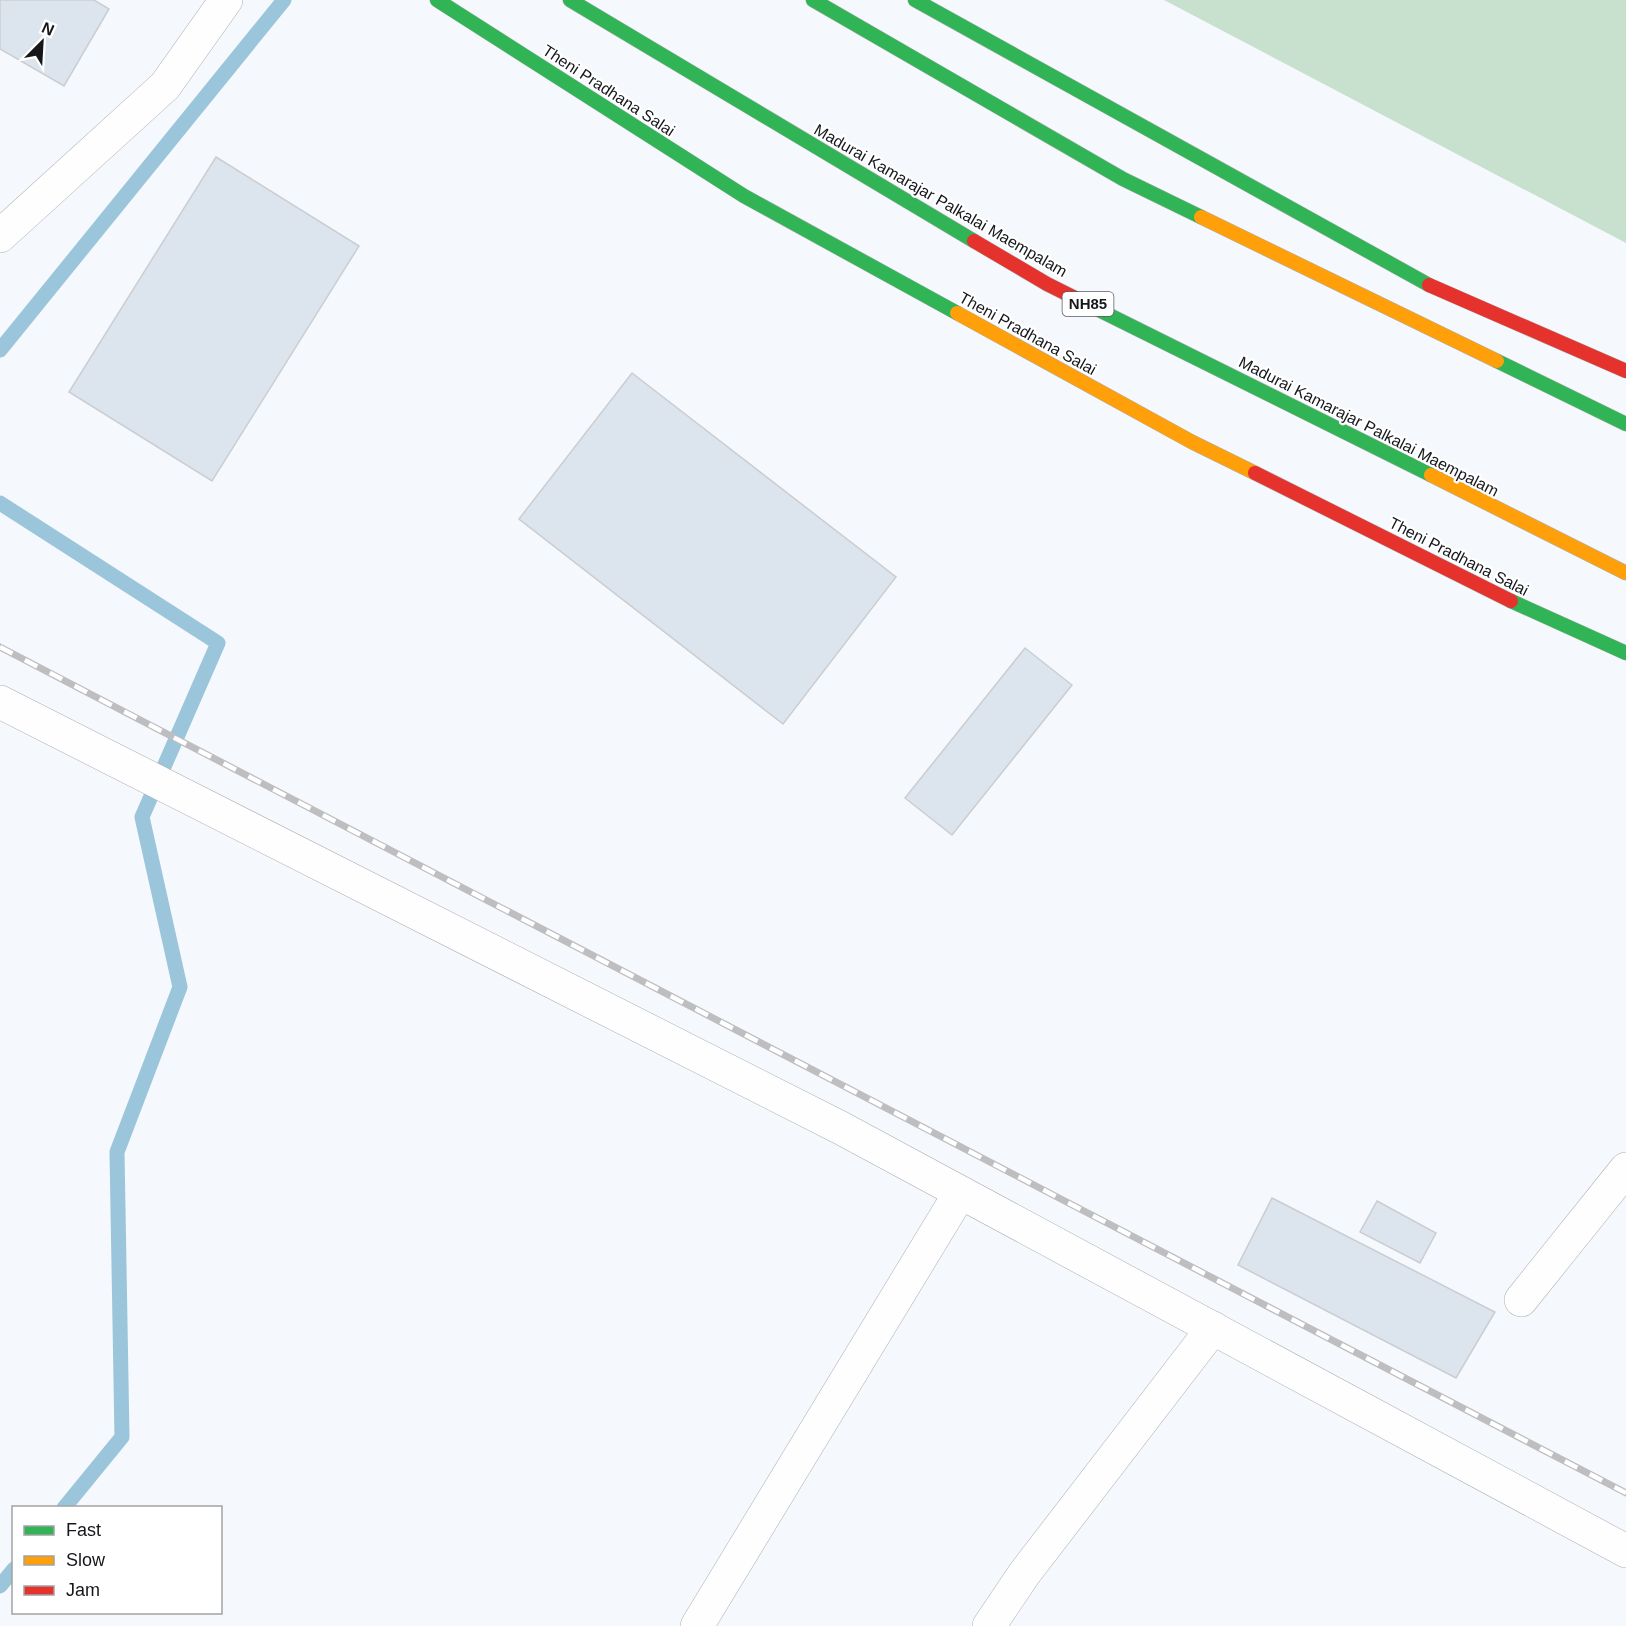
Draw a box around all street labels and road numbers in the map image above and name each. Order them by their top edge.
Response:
street label: Theni Pradhana Salai [540,41,678,139]
street label: Madurai Kamarajar Palkalai Maempalam [811,121,1070,280]
street label: Theni Pradhana Salai [956,289,1099,378]
road number: NH85 [1062,292,1114,316]
street label: Madurai Kamarajar Palkalai Maempalam [1236,353,1501,500]
street label: Theni Pradhana Salai [1386,514,1531,599]

